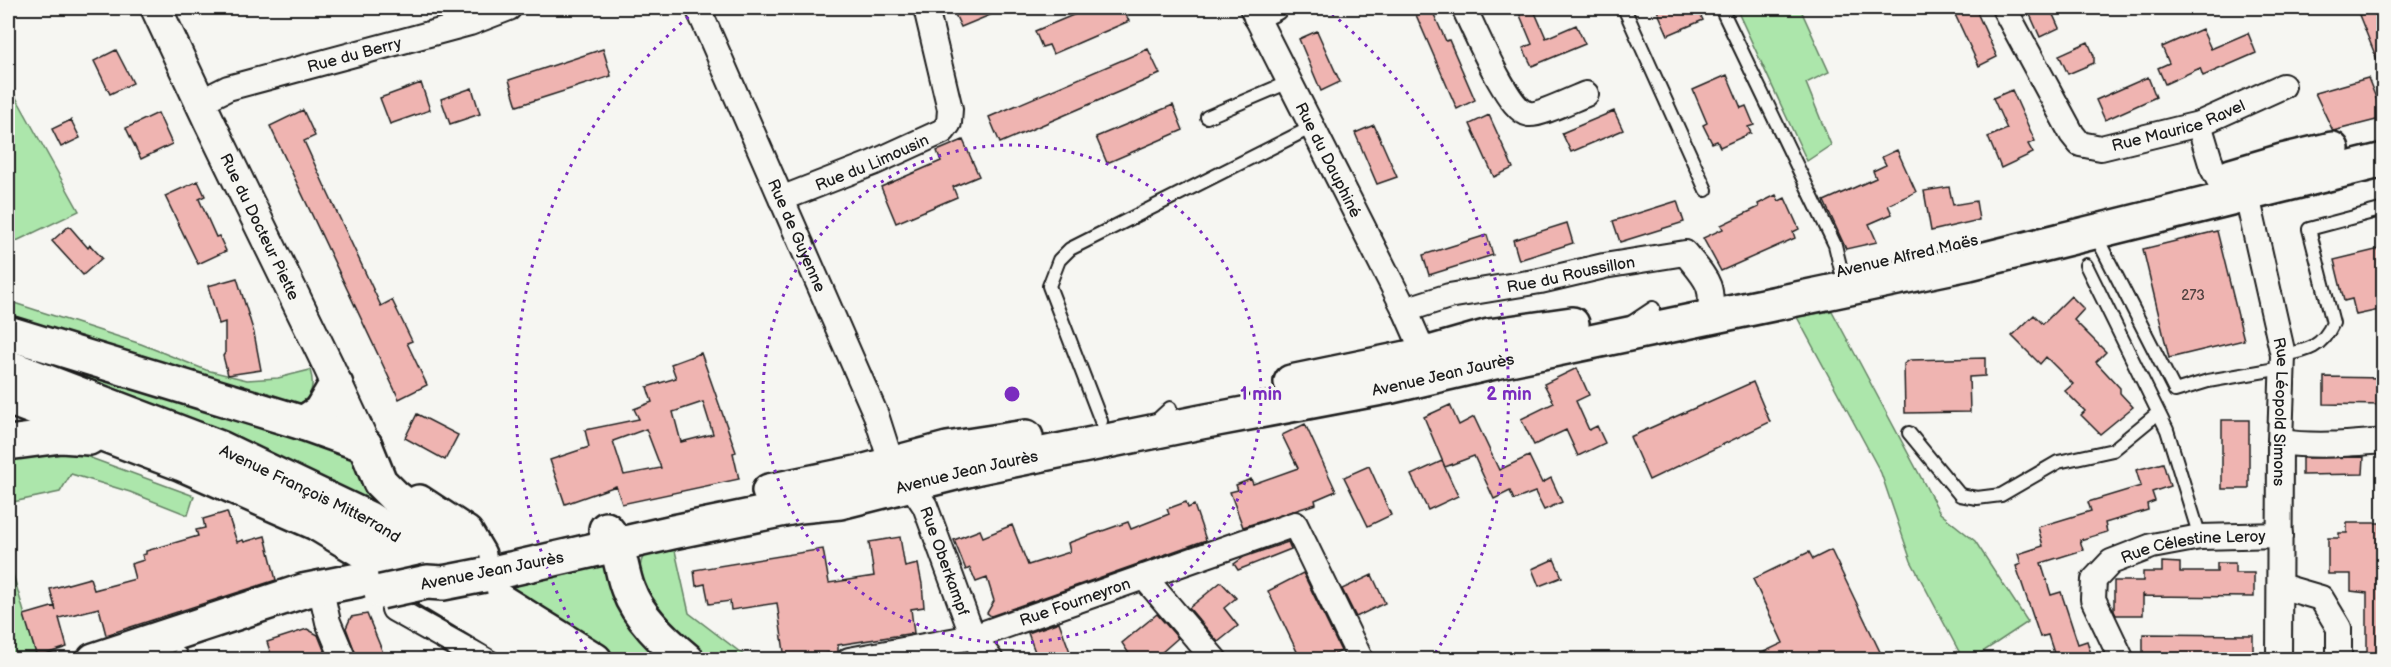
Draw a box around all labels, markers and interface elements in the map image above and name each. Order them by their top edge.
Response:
street label: Rue du Berry [305,34,404,77]
street label: Rue Maurice Ravel [2110,96,2248,156]
street label: Rue du Dauphiné [1290,100,1365,221]
street label: Rue du Limousin [813,131,932,196]
street label: Rue du Docteur Piette [215,151,303,304]
street label: Rue de Guyenne [763,176,829,296]
street label: Avenue Alfred Maës [1834,231,1980,282]
street label: Rue du Roussillon [1505,253,1637,297]
house number: 273 [2181,287,2205,304]
street label: Rue Léopold Simons [2268,336,2291,486]
street label: Avenue Jean Jaurès [1370,350,1516,401]
centre of rings [1002,384,1022,404]
text: 1 min [1240,384,1282,405]
text: 2 min [1486,384,1532,405]
street label: Avenue François Mitterrand [216,441,404,547]
street label: Avenue Jean Jaurès [894,447,1040,499]
street label: Rue Oberkampf [915,504,972,619]
street label: Rue Célestine Leroy [2118,527,2267,568]
street label: Avenue Jean Jaurès [419,548,565,595]
street label: Rue Fourneyron [1017,575,1133,631]

